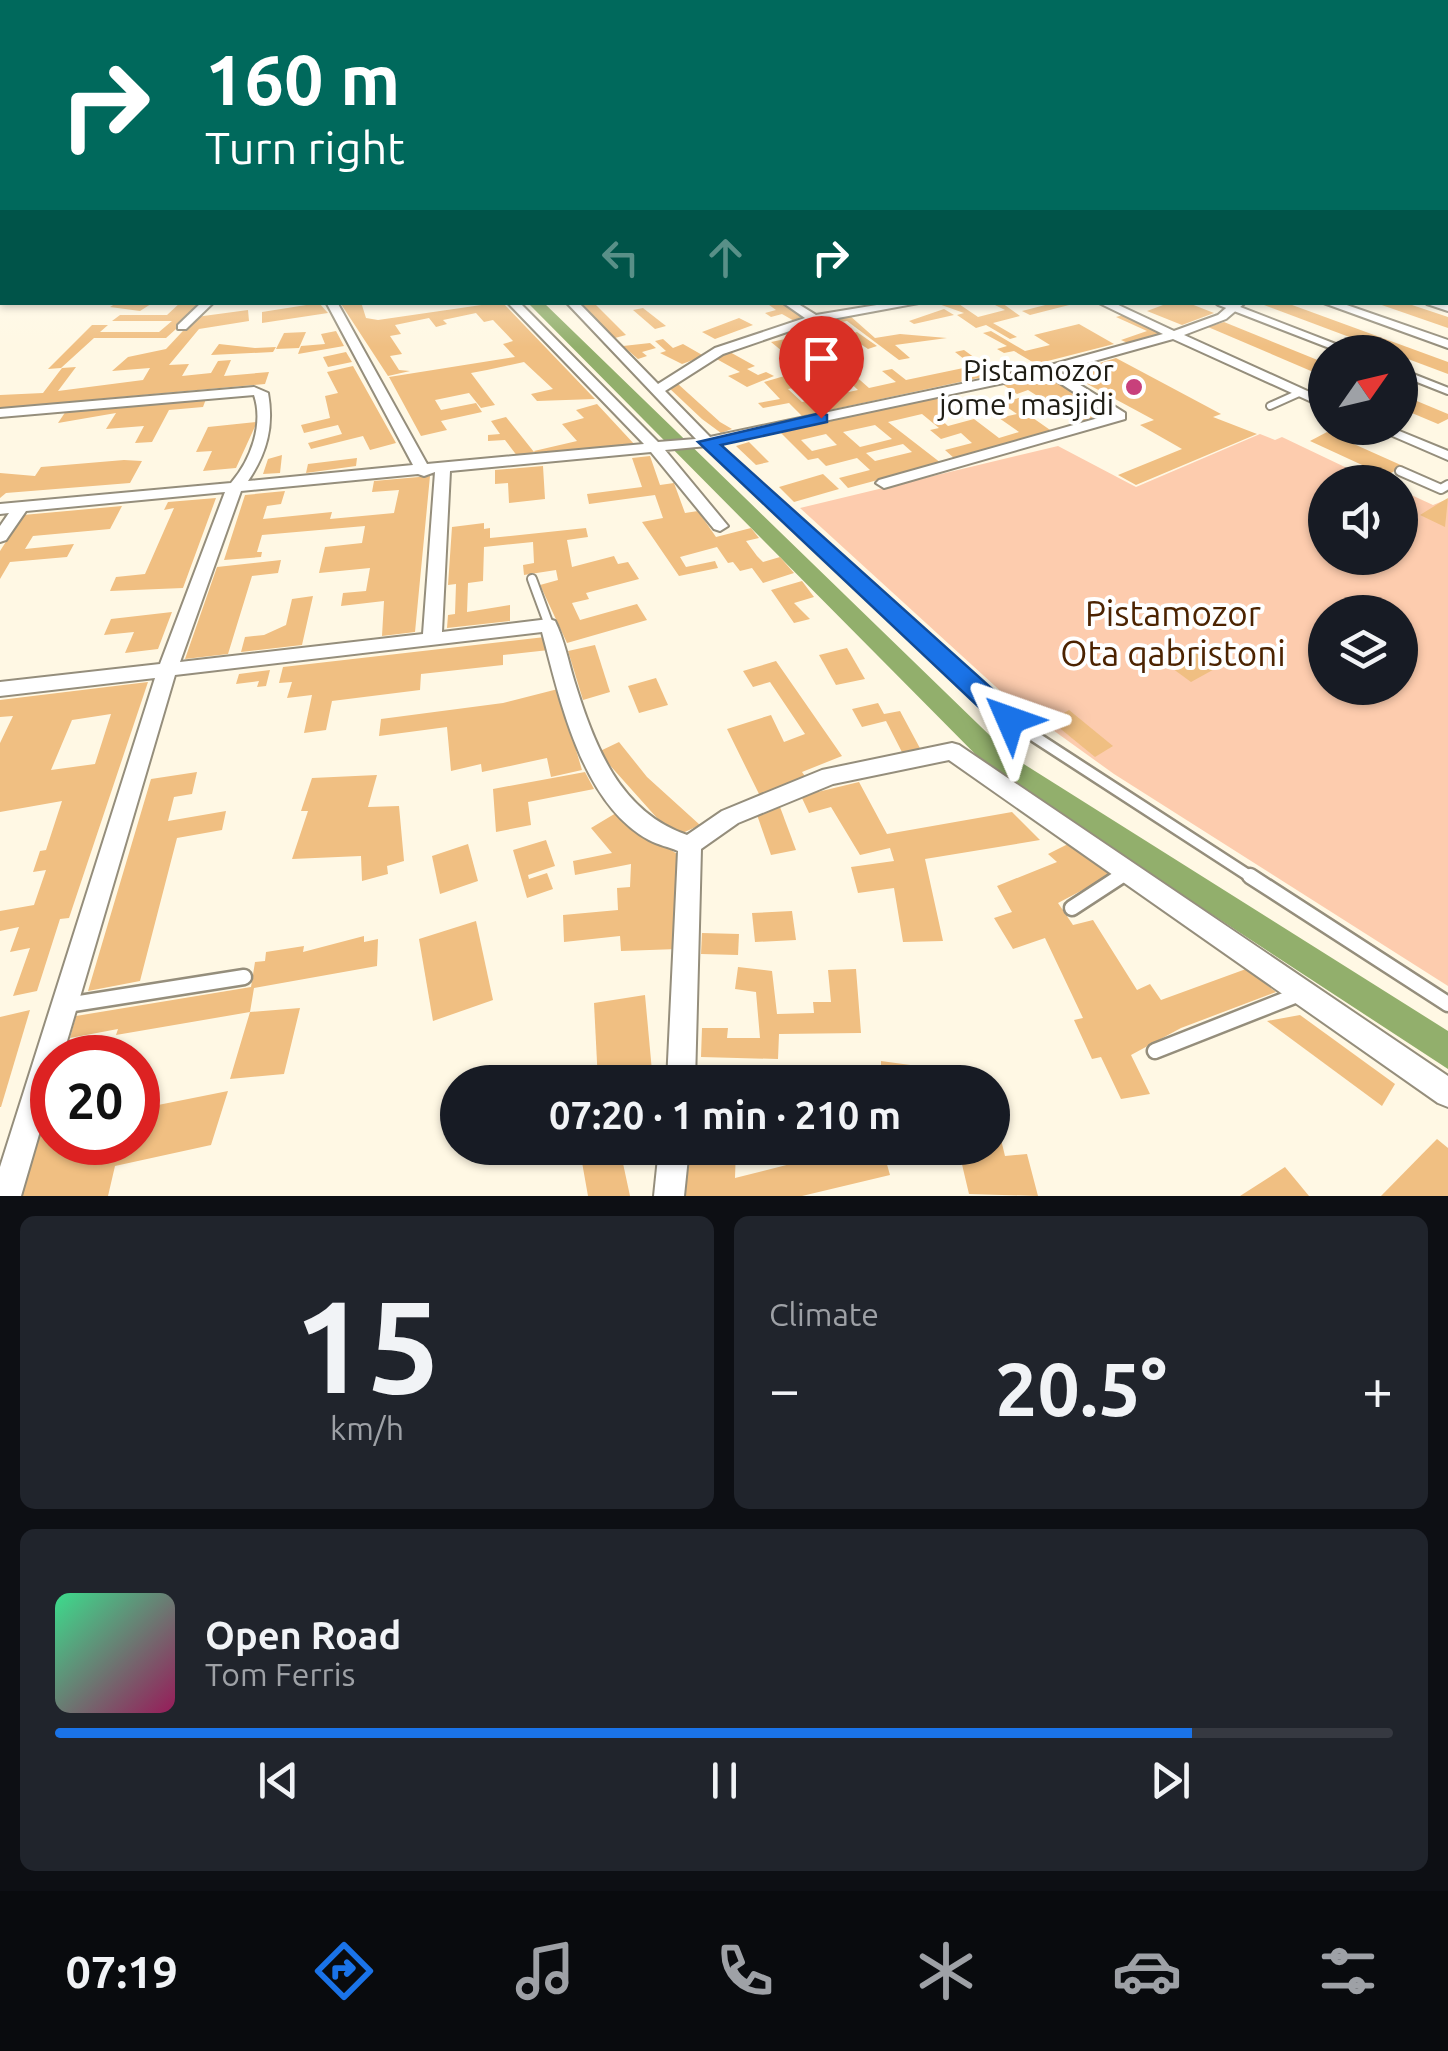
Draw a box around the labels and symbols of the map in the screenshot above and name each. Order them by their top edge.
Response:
pin [779,316,864,419]
north arrow [1308,335,1418,445]
place label: Pistamozor jome' masjidi [937,353,1115,421]
marker: Pistamozor jome' masjidi [1123,376,1145,398]
park label: Pistamozor Ota qabristoni [1060,593,1286,673]
position arrow [958,668,1062,772]
speed limit sign: 20 [30,1035,160,1165]

